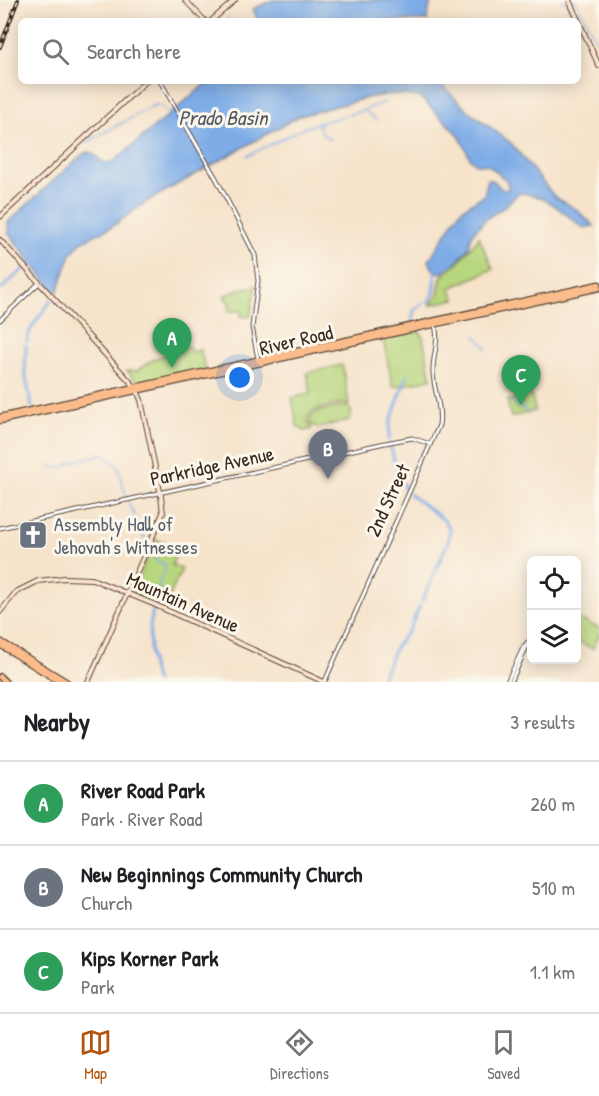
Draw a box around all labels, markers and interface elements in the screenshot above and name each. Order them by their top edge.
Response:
search box [18,18,581,84]
icon: search [39,35,72,68]
text: Search here [87,36,181,66]
water label: Prado Basin [178,103,269,132]
pin: A [152,318,192,368]
street label: River Road [257,318,335,361]
pin: C [502,356,540,405]
your location [225,363,254,392]
pin: B [308,430,348,479]
street label: Parkridge Avenue [148,439,276,492]
street label: 2nd Street [359,458,417,541]
place label: Assembly Hall of Jehovah's Witnesses [54,510,198,560]
church icon: Assembly Hall of Jehovah's Witnesses [17,519,49,551]
map controls [527,556,581,664]
button: locate [527,556,581,610]
street label: Mountain Avenue [123,565,244,638]
button: layers [527,610,581,664]
text: Nearby [24,704,90,739]
text: 3 results [510,708,575,735]
text: River Road Park [81,775,205,805]
text: A [39,790,48,817]
text: 260 m [531,790,575,817]
text: Park · River Road [81,805,202,832]
text: New Beginnings Community Church [81,859,362,889]
text: B [38,874,49,901]
text: 510 m [532,874,575,901]
text: Church [81,889,132,916]
text: Kips Korner Park [81,943,218,973]
text: C [38,958,49,985]
text: 1.1 km [530,958,575,985]
text: Park [81,973,114,1000]
tab: Map [79,1026,112,1084]
tab: Directions [270,1026,329,1084]
tab: Saved [487,1026,520,1084]

